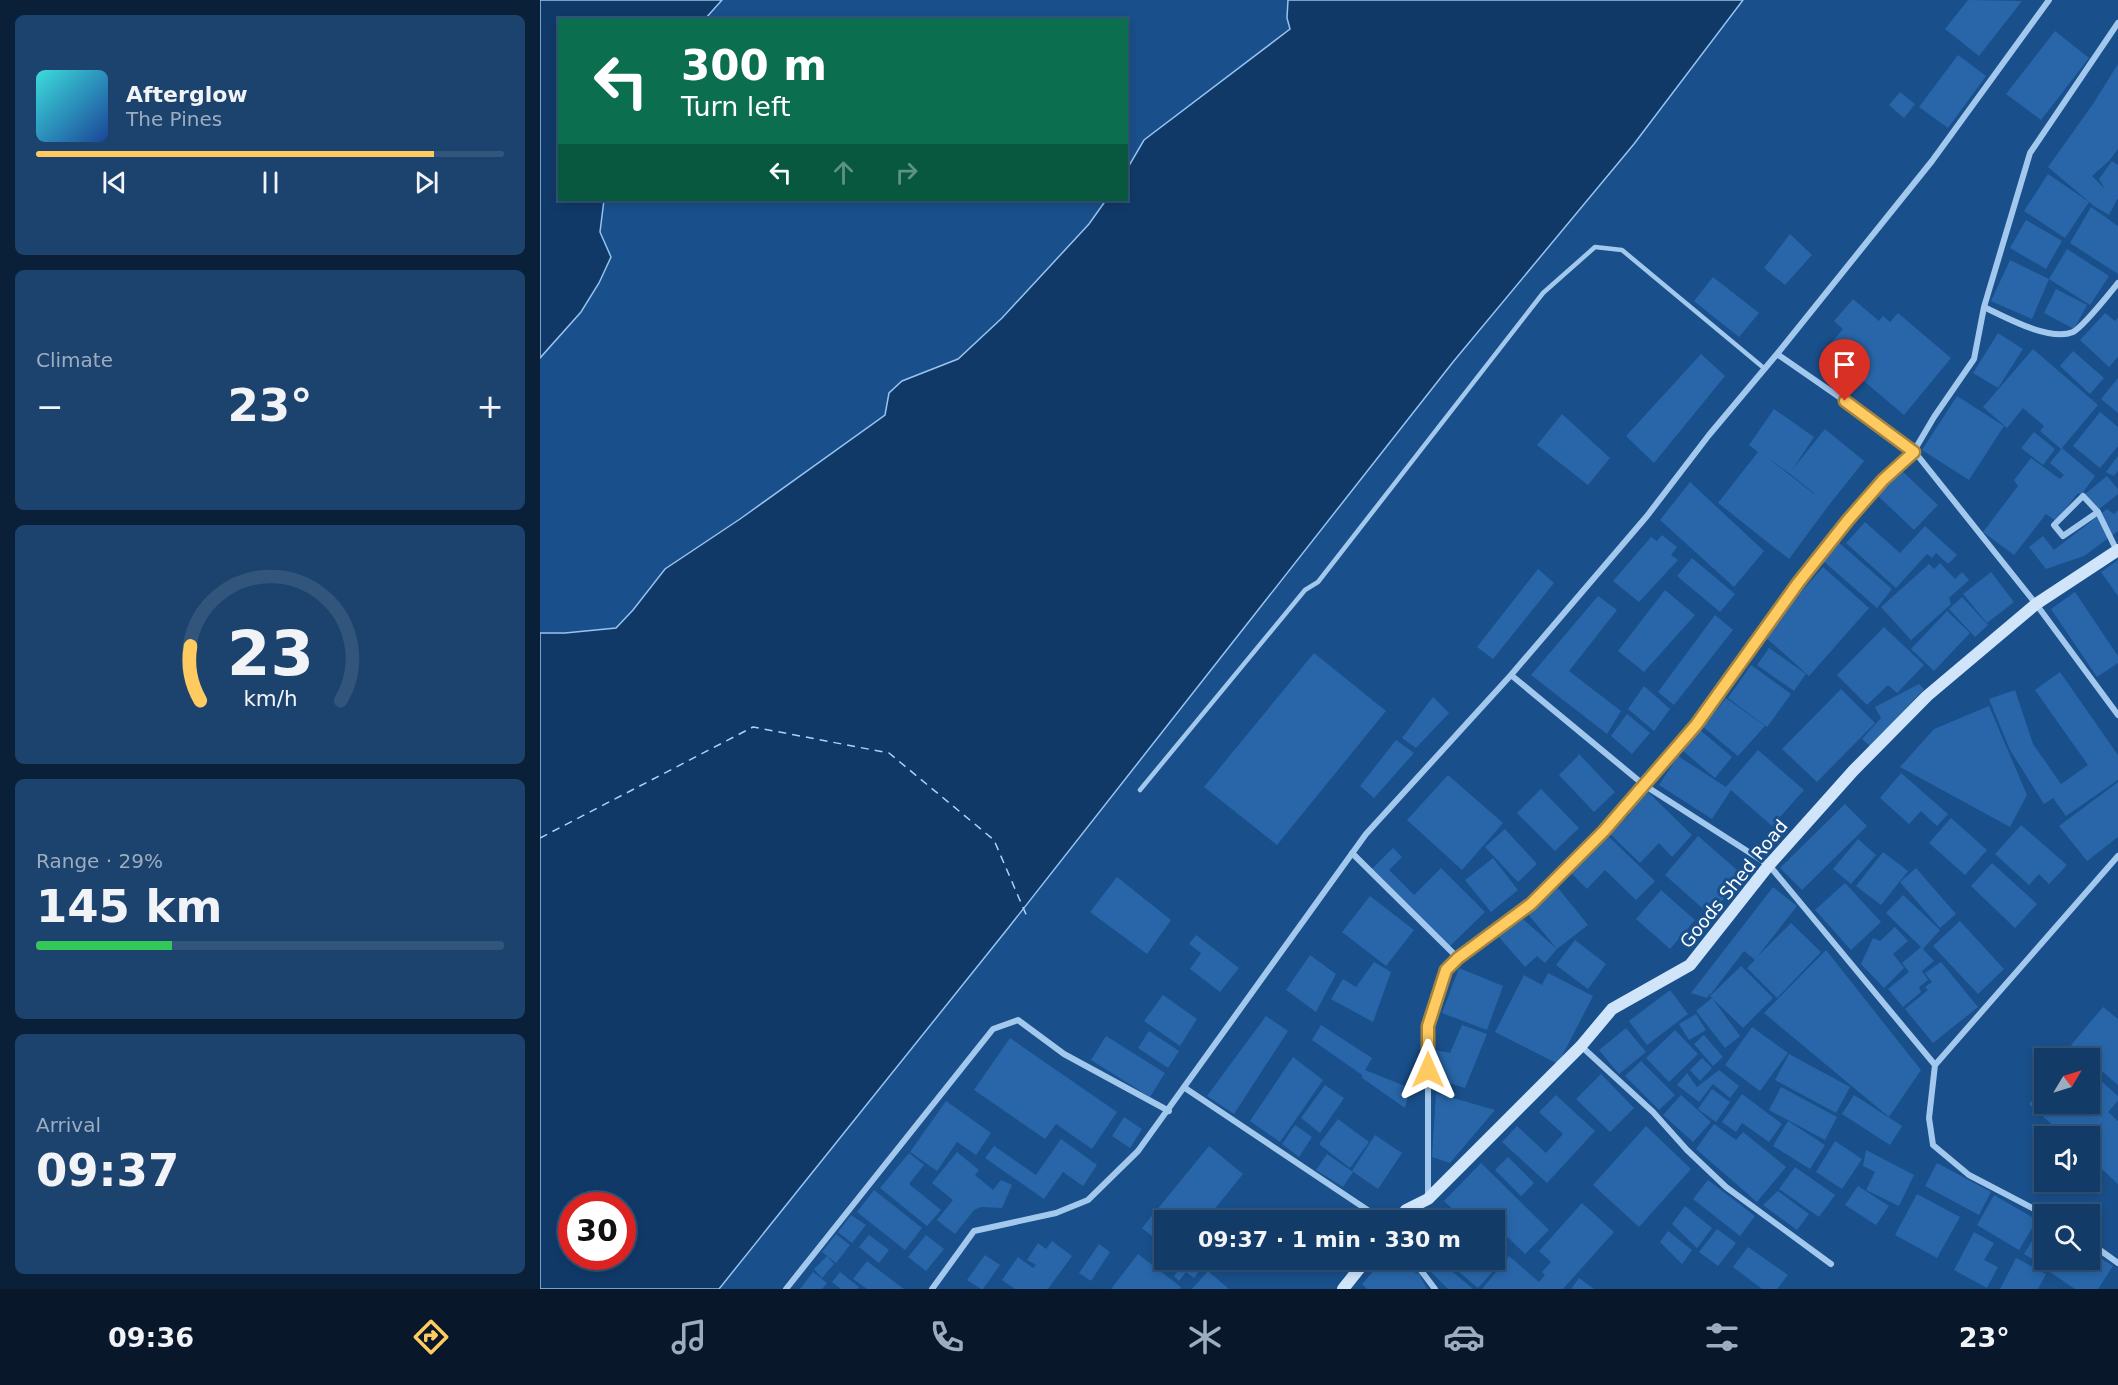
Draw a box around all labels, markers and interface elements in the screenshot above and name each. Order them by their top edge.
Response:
text: 300 m [681,41,827,90]
icon: left [582,42,660,120]
text: Afterglow [126,82,248,107]
text: Turn left [681,91,791,122]
text: The Pines [126,107,222,131]
icon: left [764,156,797,189]
icon: ahead [827,156,860,189]
icon: right [890,156,923,189]
icon: previous [98,166,131,199]
icon: pause [254,166,287,199]
icon: next [410,166,443,199]
pin [1819,339,1870,401]
text: Climate [36,348,113,372]
icon: arrive [1828,348,1861,381]
text: 23° [227,379,313,432]
text: − [36,387,64,426]
text: + [476,387,504,426]
text: 23 [227,618,313,691]
text: km/h [243,687,297,712]
street label: Goods Shed Road [1676,815,1792,952]
text: Range · 29% [36,849,163,873]
text: 145 km [36,880,222,933]
position arrow [1396,1038,1460,1102]
north arrow [2034,1048,2100,1114]
map controls [2034,1048,2100,1270]
text: Arrival [36,1113,101,1137]
button: sound [2034,1126,2100,1192]
text: 09:37 [36,1144,179,1197]
speed limit sign: 30 [558,1192,636,1270]
button: search [2034,1204,2100,1270]
text: 09:37 · 1 min · 330 m [1198,1227,1461,1252]
icon: directions [410,1316,452,1358]
icon: music [668,1316,710,1358]
icon: phone [926,1316,968,1358]
icon: climate [1184,1316,1226,1358]
icon: car [1443,1316,1485,1358]
icon: filters [1701,1316,1743,1358]
text: 09:36 [108,1322,194,1353]
text: 23° [1959,1322,2010,1353]

